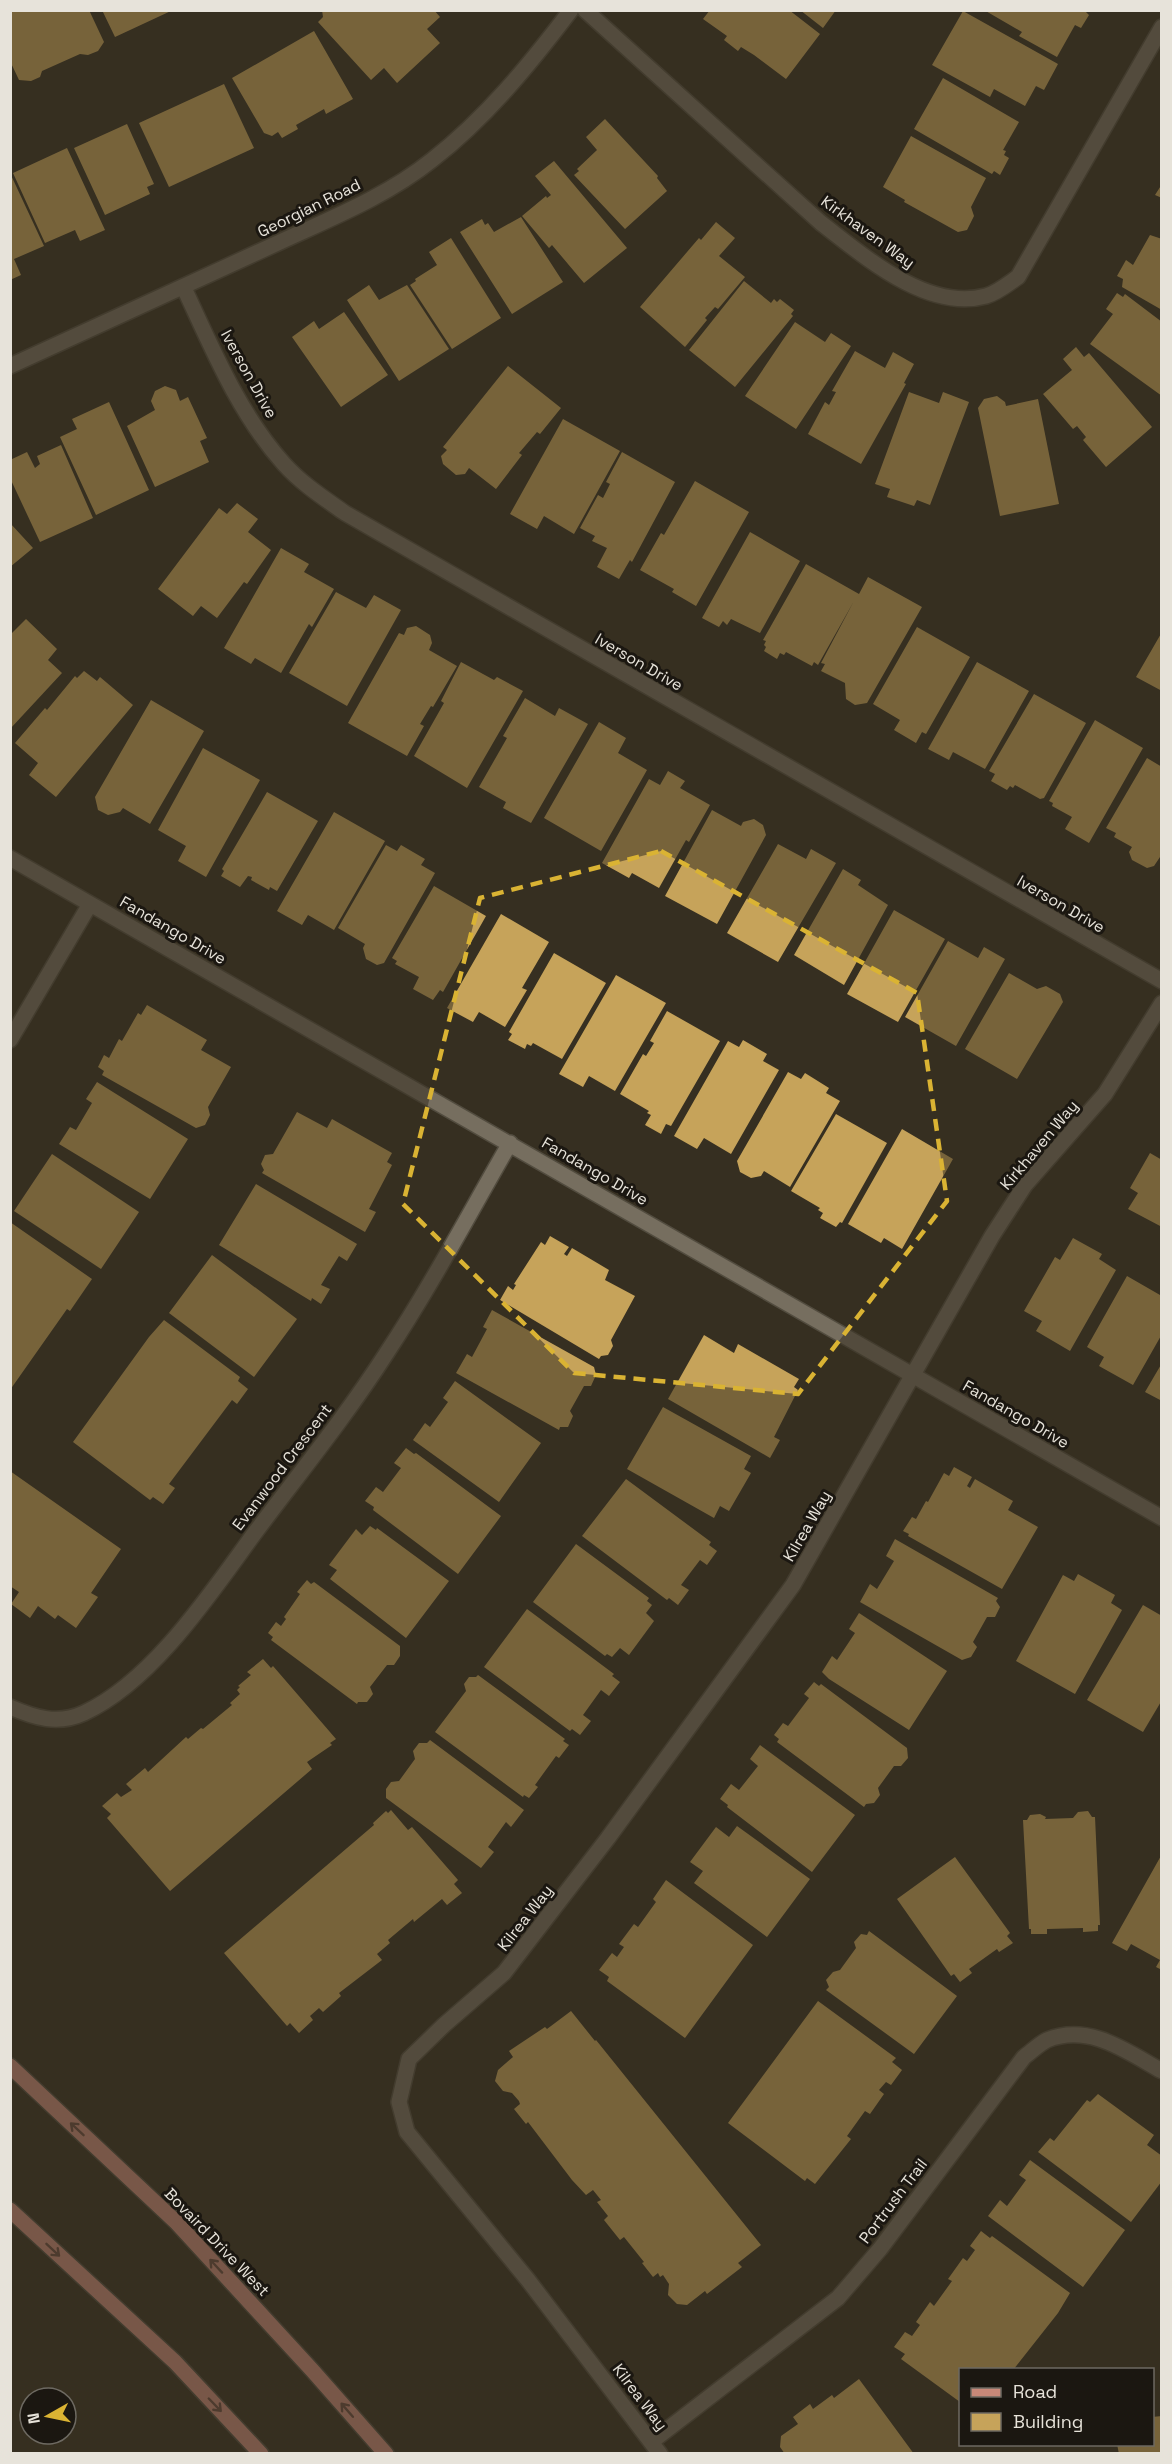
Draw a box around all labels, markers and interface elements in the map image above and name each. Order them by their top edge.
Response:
street label: Georgian Road [254,174,364,242]
street label: Kirkhaven Way [817,191,919,273]
street label: Iverson Drive [216,326,282,422]
street label: Iverson Drive [591,628,687,696]
street label: Iverson Drive [1013,870,1109,938]
street label: Fandango Drive [116,891,230,969]
street label: Kirkhaven Way [995,1096,1083,1194]
street label: Fandango Drive [538,1132,652,1210]
street label: Fandango Drive [959,1375,1073,1453]
street label: Evanwood Crescent [228,1400,336,1534]
street label: Kilrea Way [778,1487,836,1565]
street label: Kilrea Way [493,1881,557,1955]
one-way arrow [69,2122,84,2136]
street label: Portrush Trail [854,2154,932,2248]
street label: Bovaird Drive West [160,2183,274,2301]
one-way arrow [46,2243,61,2257]
one-way arrow [209,2258,223,2273]
street label: Kilrea Way [608,2359,672,2435]
legend [959,2368,1154,2446]
text: Road [1013,2380,1057,2403]
north arrow [18,2386,78,2446]
one-way arrow [208,2397,222,2412]
one-way arrow [341,2402,355,2418]
text: Building [1013,2410,1083,2433]
text: N [22,2411,45,2425]

